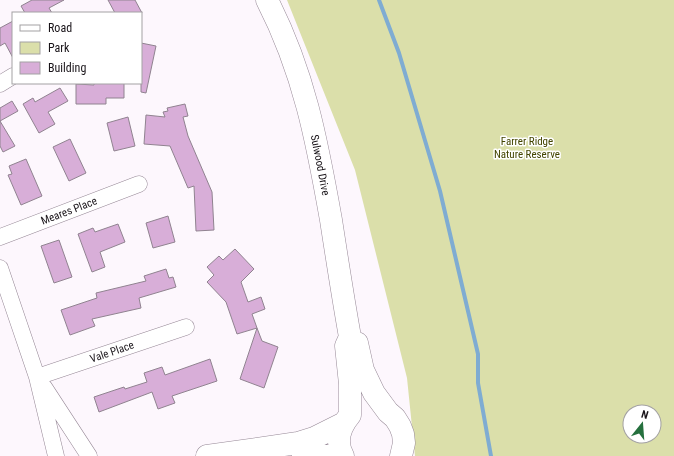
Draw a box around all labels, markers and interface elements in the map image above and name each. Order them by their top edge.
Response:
legend [12,12,142,84]
text: Road [48,21,72,35]
text: Park [48,41,70,55]
text: Building [48,61,86,75]
street label: Sulwood Drive [308,133,332,197]
park label: Farrer Ridge Nature Reserve [494,135,560,161]
street label: Meares Place [39,194,99,228]
street label: Vale Place [88,338,136,366]
north arrow [622,404,662,444]
text: N [640,408,650,422]

